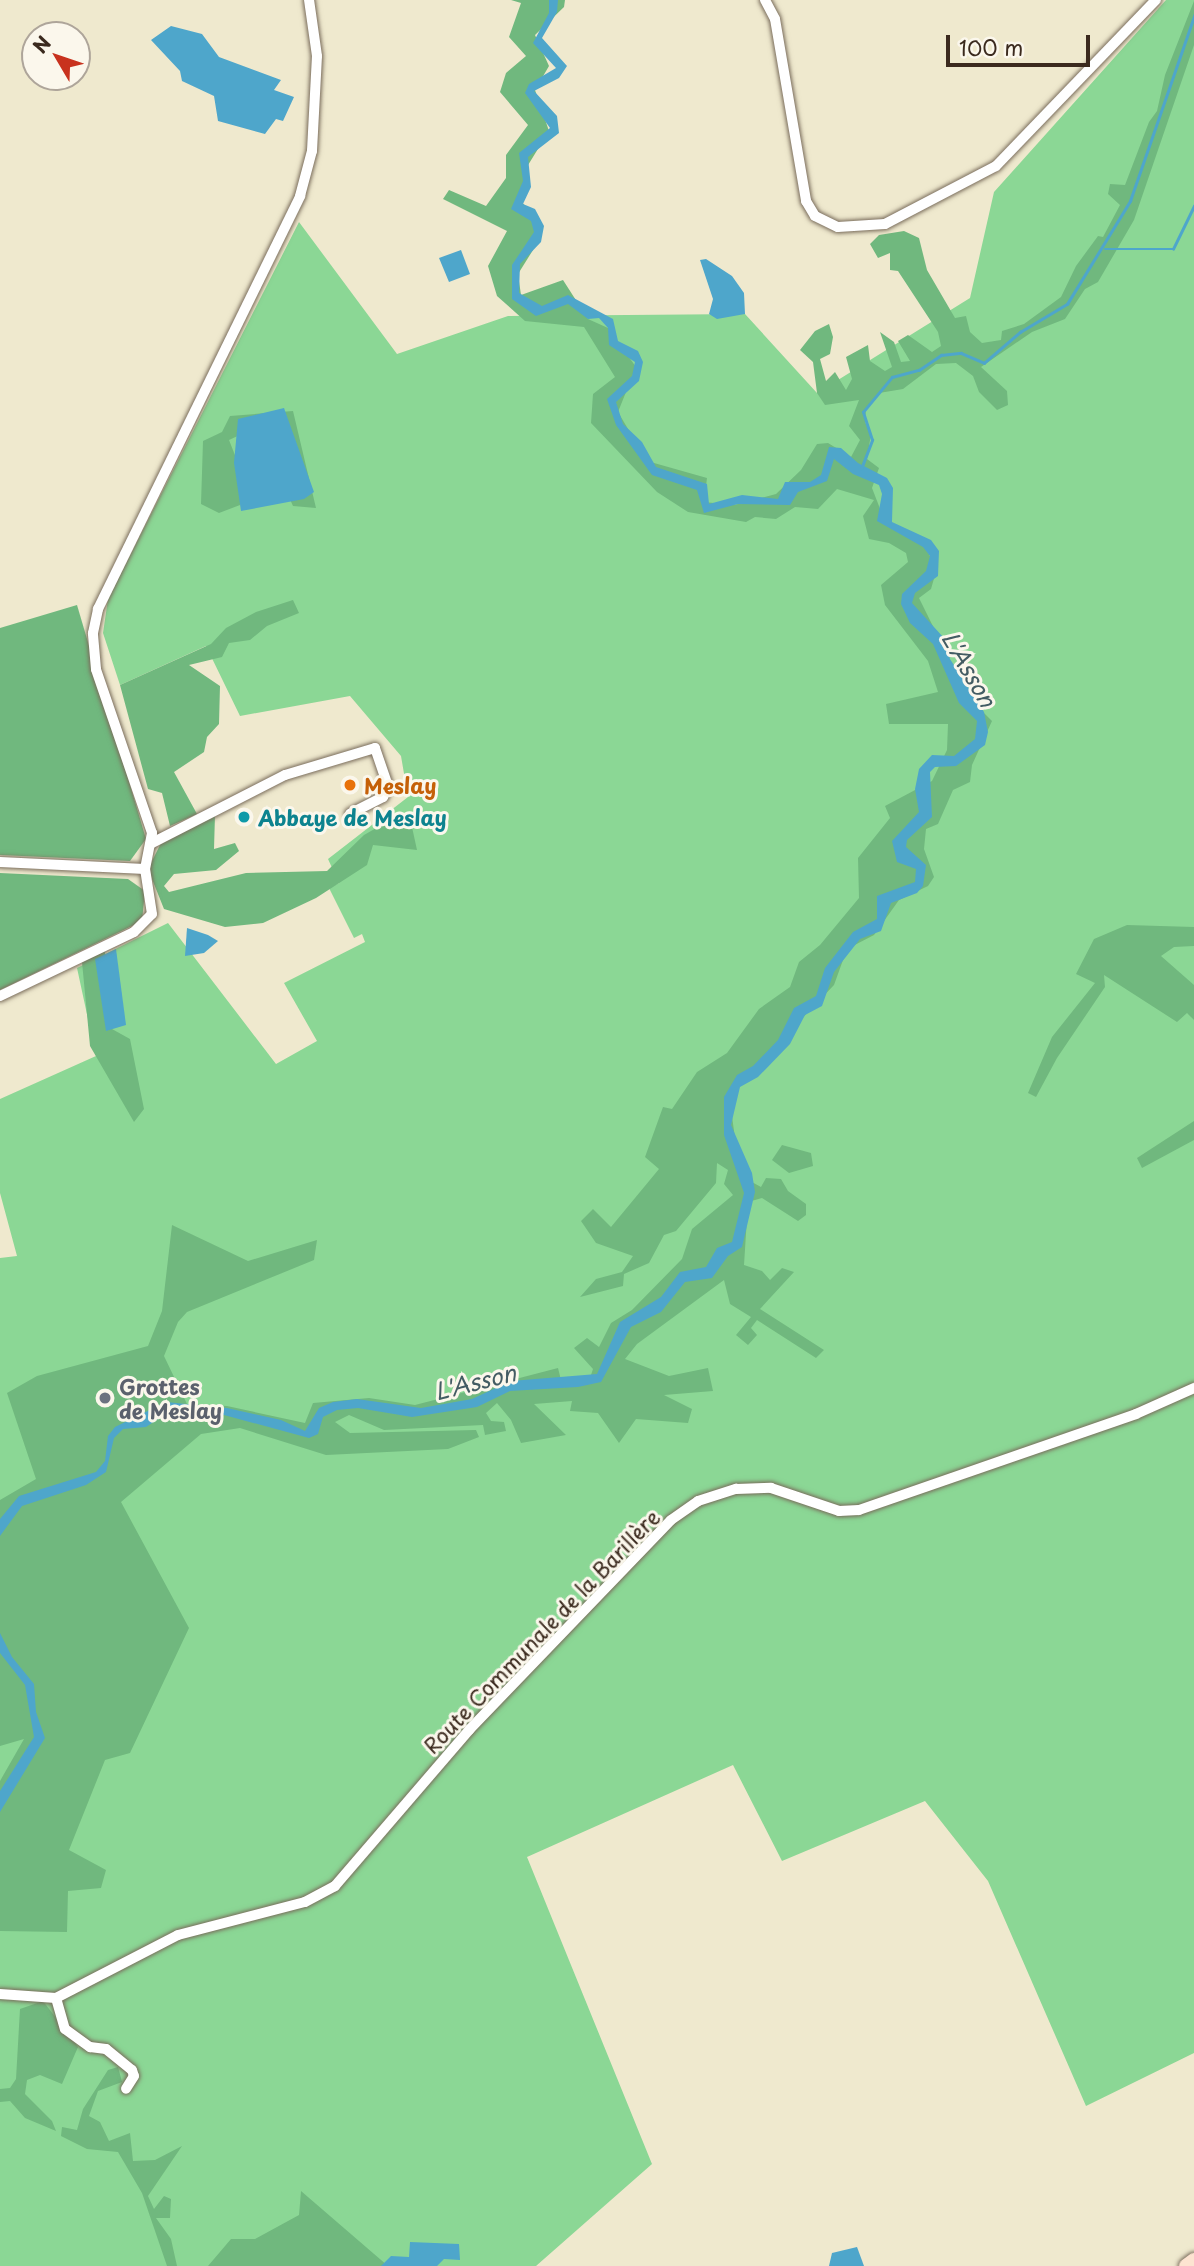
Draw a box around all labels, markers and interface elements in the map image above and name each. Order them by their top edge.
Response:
north arrow [21,21,91,91]
scale bar [949,21,1092,65]
text: N [26,29,57,59]
text: 100 m [959,31,1023,63]
water label: L'Asson [936,626,1002,712]
place label: Meslay [364,772,436,798]
marker: Meslay [342,777,358,793]
place label: Abbaye de Meslay [258,804,447,830]
marker: Abbaye de Meslay [236,809,252,825]
water label: L'Asson [431,1359,519,1405]
place label: Grottes de Meslay [119,1373,223,1423]
marker: Grottes de Meslay [97,1390,113,1406]
street label: Route Communale de la Barillère [416,1502,666,1760]

